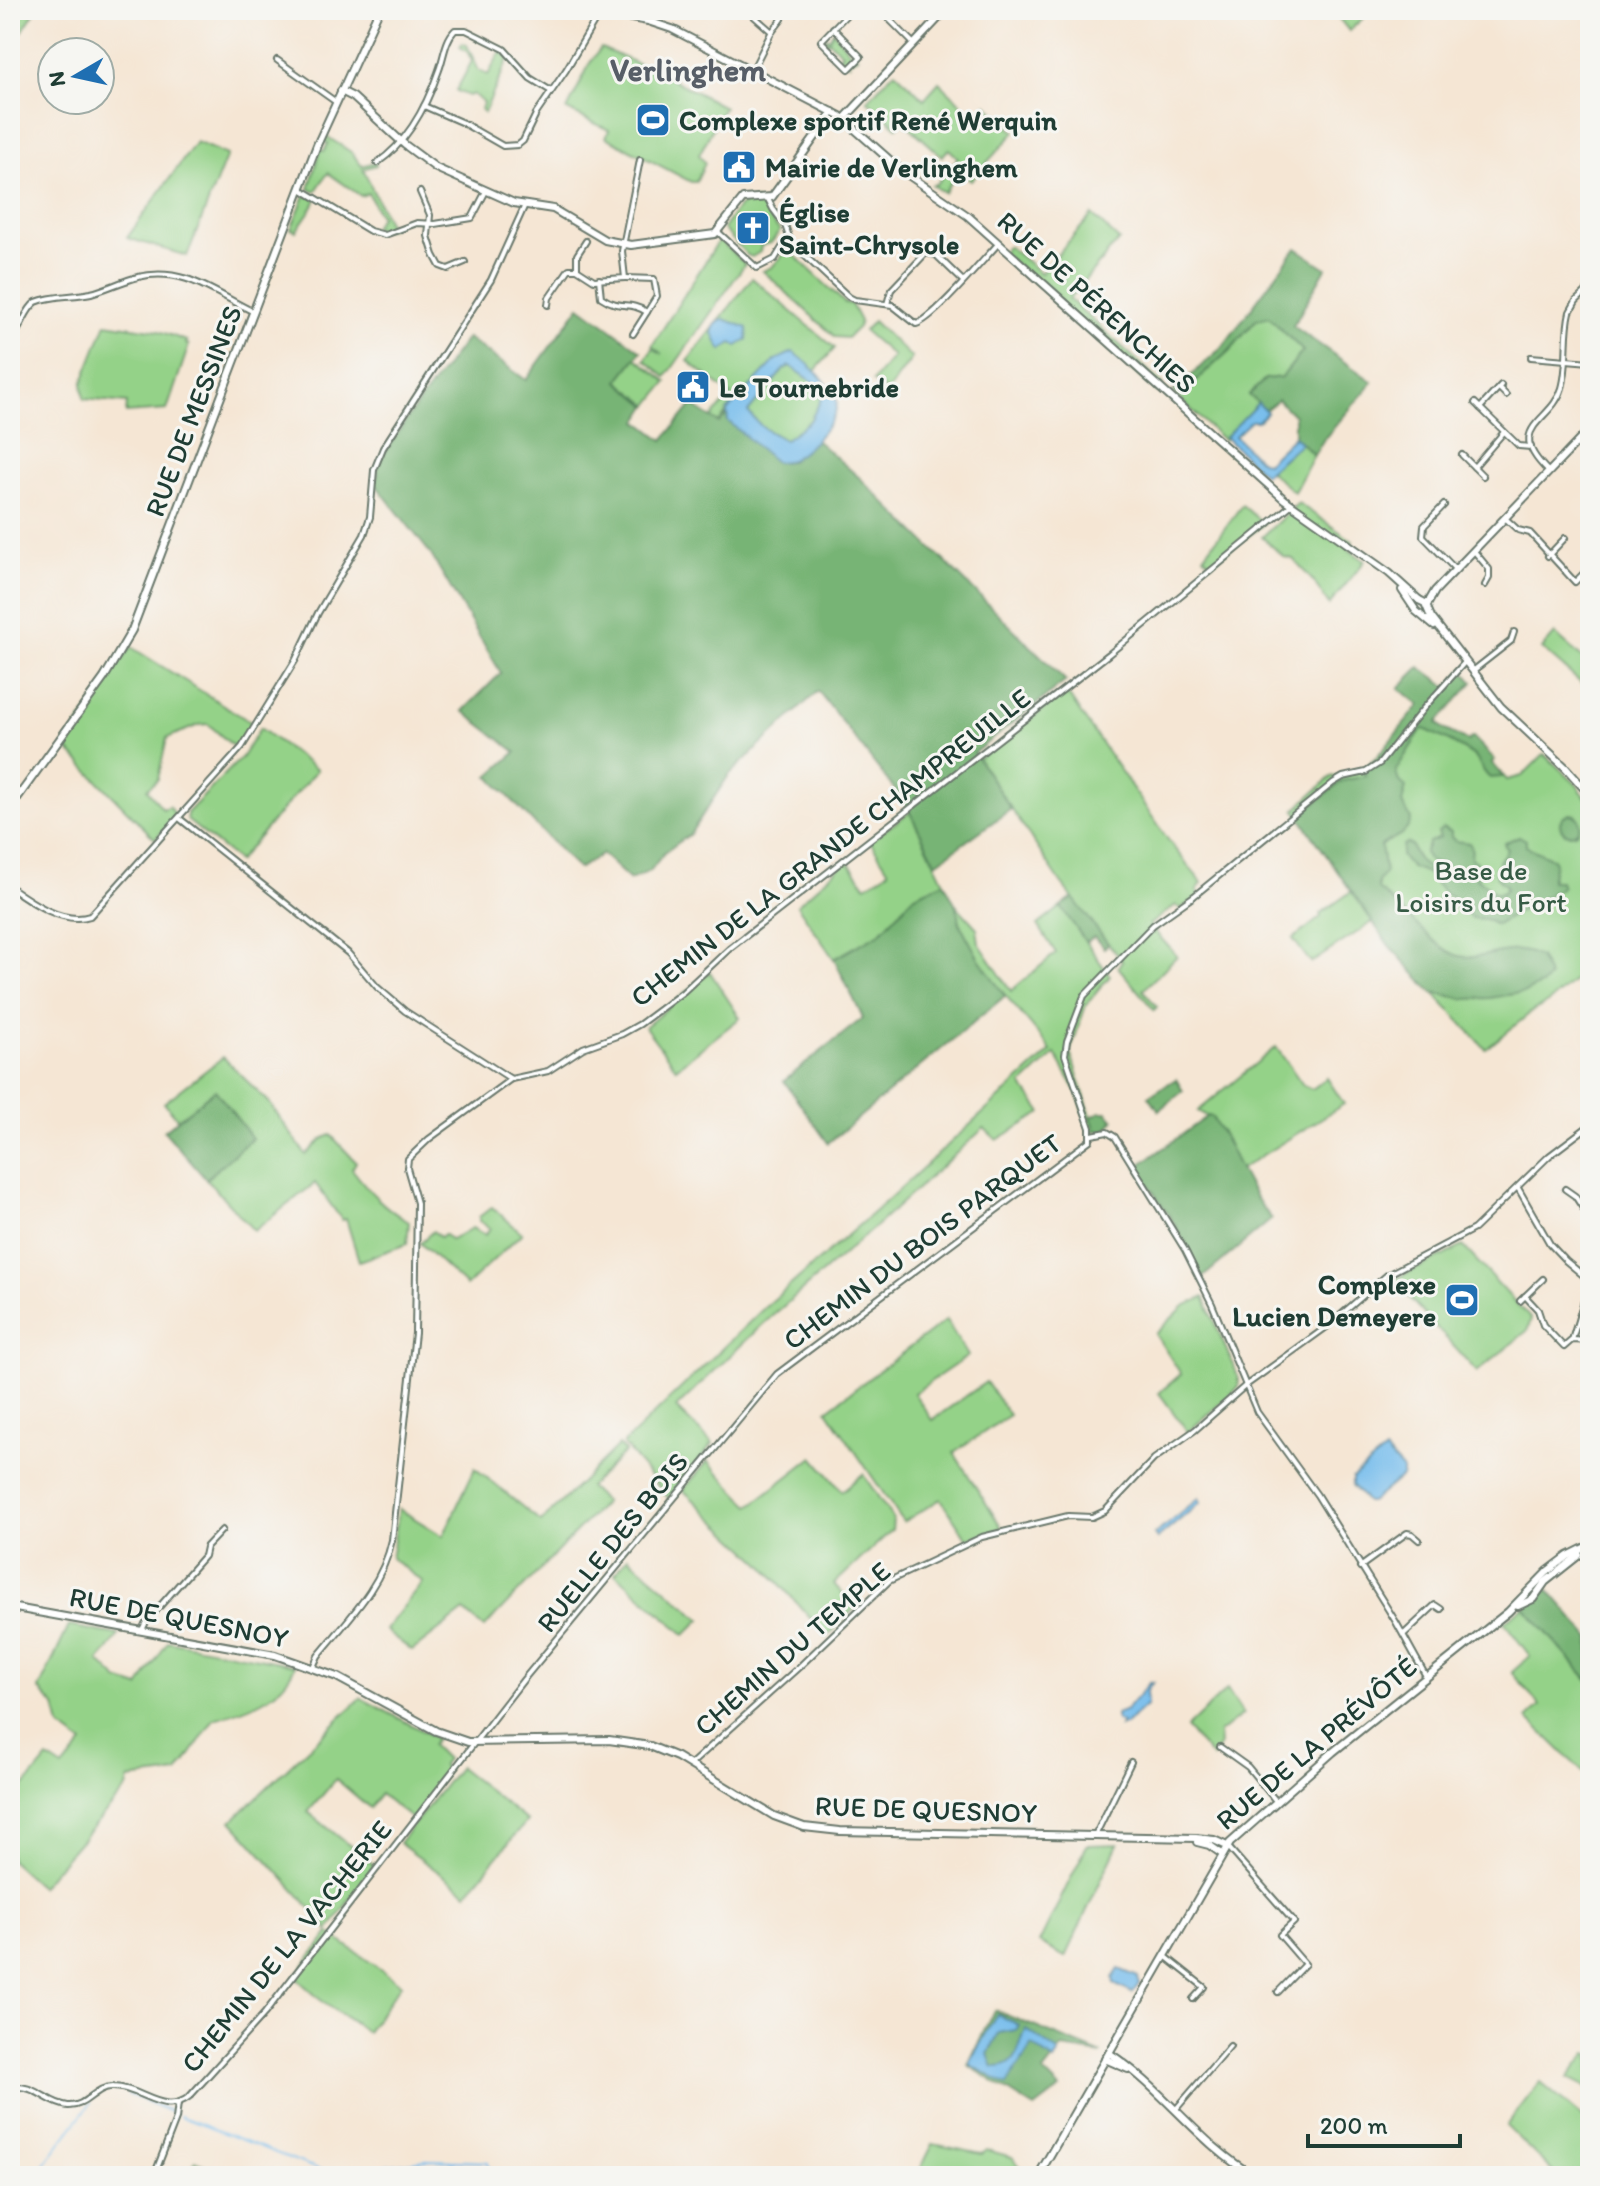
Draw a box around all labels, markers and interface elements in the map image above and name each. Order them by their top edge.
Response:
north arrow [36,36,116,116]
district label: Verlinghem [610,51,766,89]
text: N [42,70,71,89]
sports icon: Complexe sportif René Werquin [634,101,672,139]
place label: Complexe sportif René Werquin [679,103,1057,137]
public building icon: Mairie de Verlinghem [720,148,758,186]
place label: Mairie de Verlinghem [765,150,1018,184]
place label: Église Saint-Chrysole [779,195,959,261]
street label: RUE DE PÉRENCHIES [990,204,1204,400]
church icon: Église Saint-Chrysole [734,209,772,247]
street label: RUE DE MESSINES [137,301,249,521]
public building icon: Le Tournebride [674,368,712,406]
place label: Le Tournebride [719,370,899,404]
street label: CHEMIN DE LA GRANDE CHAMPREUILLE [623,680,1037,1014]
park label: Base de Loisirs du Fort [1395,853,1567,919]
street label: CHEMIN DU BOIS PARQUET [776,1125,1068,1357]
place label: Complexe Lucien Demeyere [1232,1267,1436,1333]
sports icon: Complexe Lucien Demeyere [1443,1281,1481,1319]
street label: RUELLE DES BOIS [529,1445,695,1639]
street label: CHEMIN DU TEMPLE [687,1554,897,1742]
street label: RUE DE QUESNOY [67,1579,291,1655]
street label: RUE DE LA PRÉVÔTÉ [1209,1649,1423,1837]
street label: RUE DE QUESNOY [814,1788,1038,1830]
street label: CHEMIN DE LA VACHERIE [174,1813,398,2079]
scale bar [1308,2098,1460,2148]
text: 200 m [1320,2111,1388,2140]

